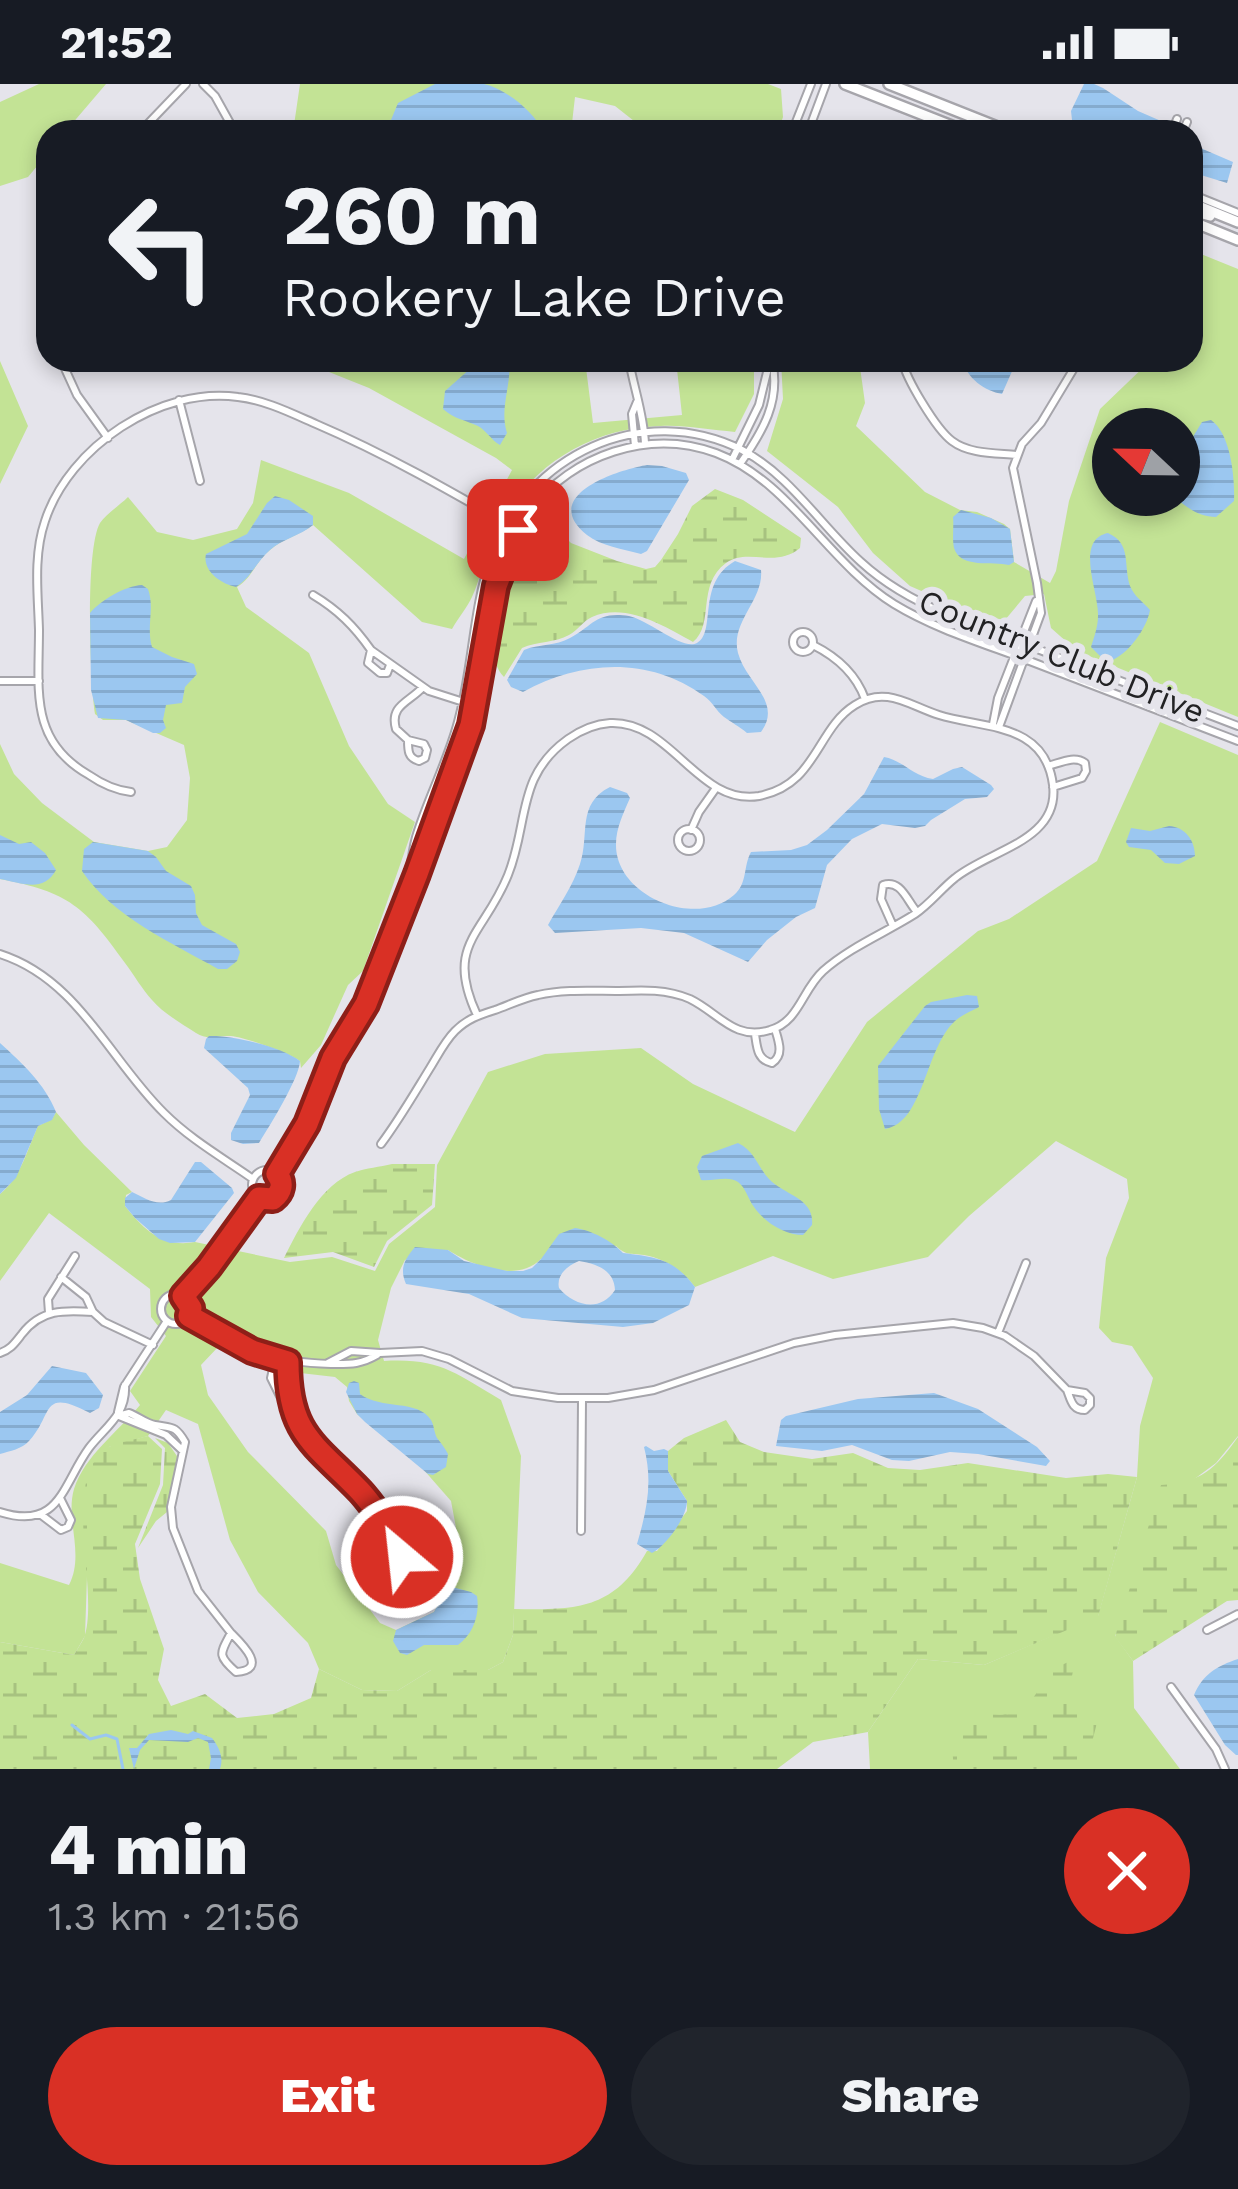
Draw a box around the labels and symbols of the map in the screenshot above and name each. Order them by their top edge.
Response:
north arrow [1092,408,1200,516]
pin [467,479,569,581]
street label: Country Club Drive [913,581,1211,731]
position arrow [339,1494,465,1620]

